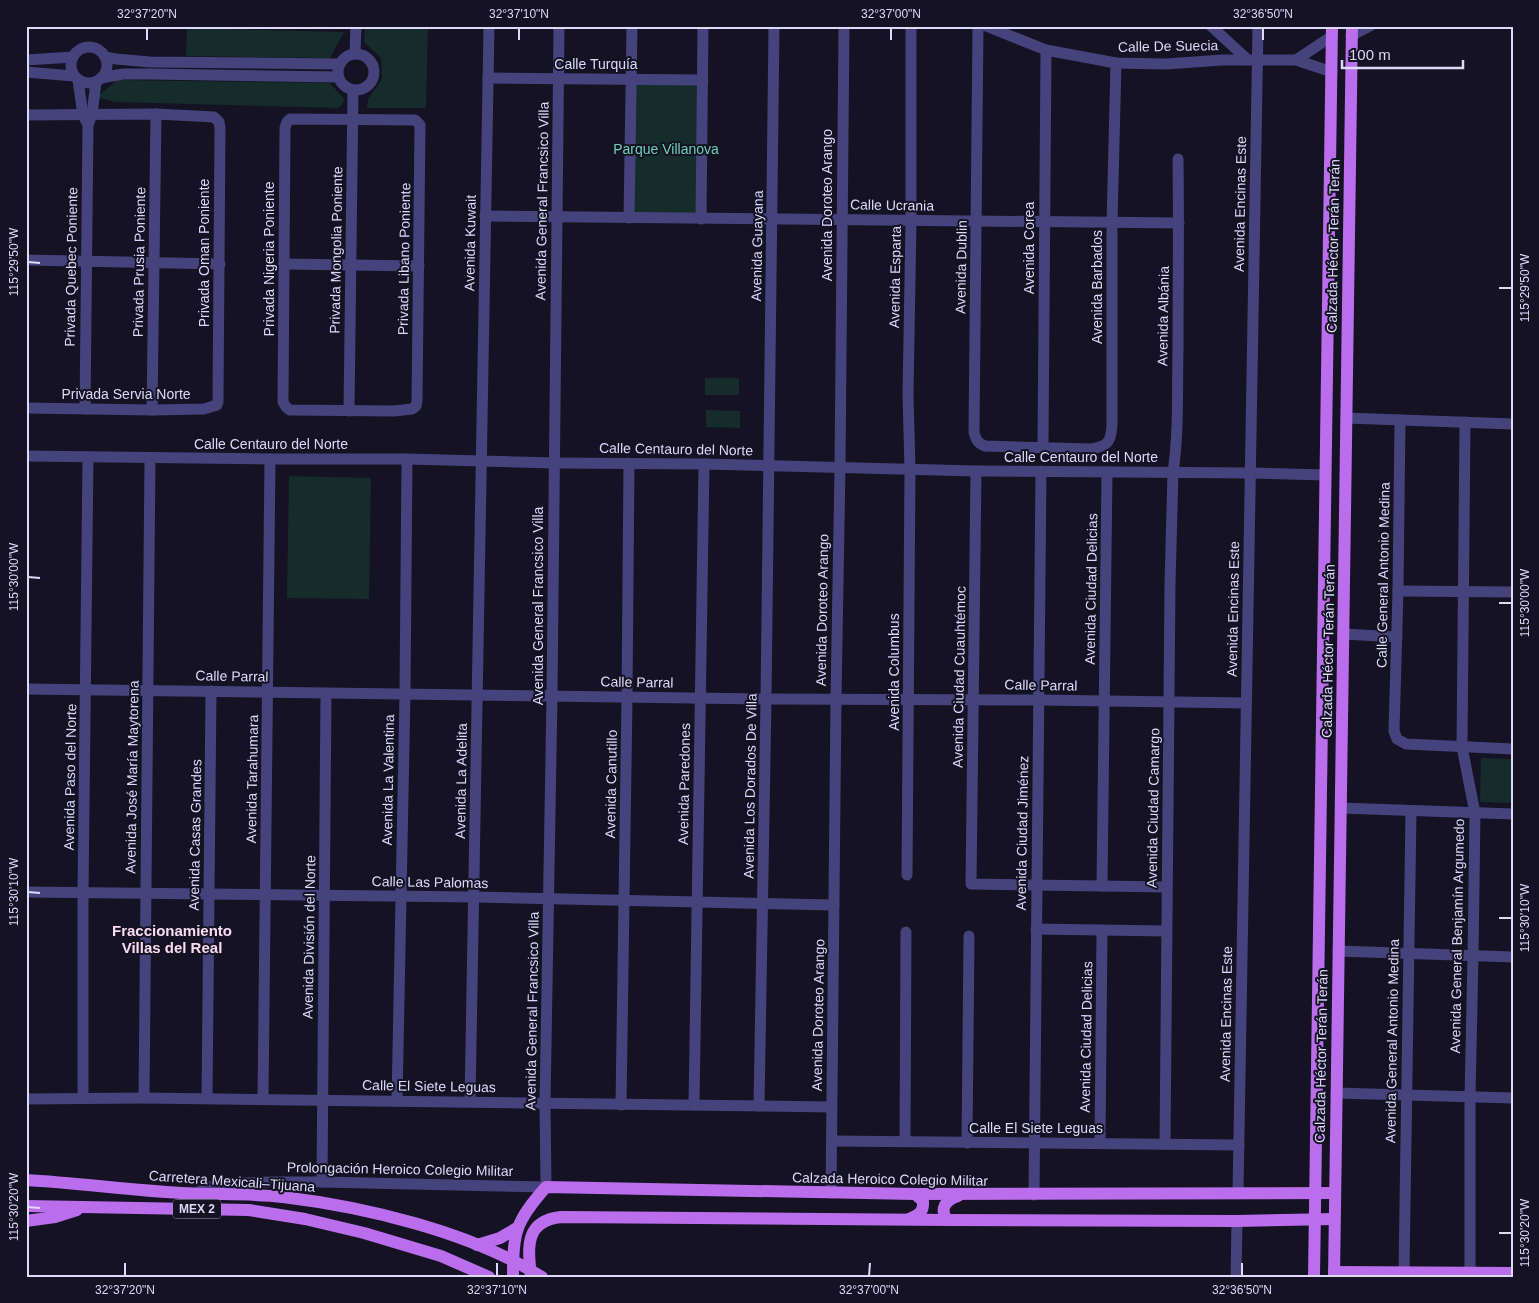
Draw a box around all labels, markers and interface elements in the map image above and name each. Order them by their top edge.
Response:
text: 32°37'20"N [117,7,177,21]
text: 32°37'10"N [489,7,549,21]
text: 32°37'00"N [861,7,921,21]
text: 32°36'50"N [1233,7,1293,21]
street label: Calle De Suecia [1118,37,1219,55]
scale bar [1342,38,1463,70]
text: 100 m [1349,46,1391,63]
street label: Calle Turquía [554,56,638,72]
street label: Avenida General Francsico Villa [532,101,552,300]
street label: Avenida Doroteo Arango [819,129,835,281]
street label: Avenida Encinas Este [1231,136,1249,272]
park label: Parque Villanova [613,141,719,157]
street label: Calzada Héctor Terán Terán [1323,159,1343,333]
street label: Privada Mongolia Poniente [327,166,345,334]
street label: Privada Oman Poniente [196,178,212,327]
street label: Privada Nigeria Poniente [261,181,277,336]
street label: Privada Libano Poniente [395,182,413,335]
street label: Privada Quebec Poniente [62,187,80,347]
street label: Privada Prusia Poniente [130,187,148,337]
street label: Avenida Guayana [748,190,766,302]
street label: Avenida Kuwait [461,195,479,291]
street label: Calle Ucrania [850,196,934,214]
street label: Avenida Corea [1021,202,1037,294]
street label: Avenida Dublin [952,220,970,314]
street label: Avenida Esparta [886,225,904,328]
text: 115°29'50"W [7,227,21,296]
street label: Avenida Barbados [1089,230,1105,344]
text: 115°29'50"W [1518,253,1532,322]
street label: Avenida Albánia [1154,266,1172,366]
street label: Privada Servia Norte [61,386,191,402]
street label: Calle Centauro del Norte [194,436,348,452]
street label: Calle Centauro del Norte [599,440,753,458]
street label: Calle Centauro del Norte [1004,449,1158,465]
street label: Calle General Antonio Medina [1373,482,1393,668]
street label: Avenida General Francsico Villa [530,506,546,705]
street label: Avenida Ciudad Delicias [1082,513,1100,665]
street label: Avenida Doroteo Arango [813,534,831,686]
street label: Avenida Encinas Este [1224,541,1242,677]
text: 115°30'00"W [7,542,21,611]
street label: Calzada Héctor Terán Terán [1318,564,1338,738]
text: 115°30'00"W [1518,568,1532,637]
street label: Avenida Ciudad Cuauhtémoc [949,586,969,768]
street label: Avenida Columbus [886,613,902,731]
street label: Calle Parral [195,667,269,685]
street label: Calle Parral [600,673,674,691]
street label: Calle Parral [1004,676,1078,694]
street label: Avenida José María Maytorena [122,680,142,874]
street label: Avenida Los Dorados De Villa [740,693,760,879]
street label: Avenida Paso del Norte [61,703,79,851]
street label: Avenida Tarahumara [243,714,261,843]
street label: Avenida La Valentina [379,714,397,846]
street label: Avenida La Adelita [452,723,470,839]
street label: Avenida Paredones [675,723,693,845]
street label: Avenida Ciudad Camargo [1144,728,1162,888]
street label: Avenida Canutillo [602,729,620,838]
street label: Avenida Ciudad Jiménez [1013,756,1031,910]
street label: Avenida Casas Grandes [186,759,204,911]
street label: Avenida General Benjamín Argumedo [1447,818,1467,1054]
street label: Avenida División del Norte [300,855,318,1019]
text: 115°30'10"W [7,857,21,926]
street label: Calle Las Palomas [372,873,488,891]
text: 115°30'10"W [1518,883,1532,952]
street label: Avenida General Francsico Villa [522,911,542,1110]
district label: Fraccionamiento Villas del Real [112,922,232,956]
street label: Avenida General Antonio Medina [1382,938,1402,1143]
street label: Avenida Doroteo Arango [809,939,827,1091]
street label: Avenida Encinas Este [1217,946,1235,1082]
street label: Avenida Ciudad Delicias [1077,961,1095,1113]
street label: Calzada Héctor Terán Terán [1311,969,1331,1143]
street label: Calle El Siete Leguas [362,1077,496,1095]
street label: Calle El Siete Leguas [969,1120,1103,1136]
street label: Prolongación Heroico Colegio Militar [287,1159,514,1179]
street label: Carretera Mexicali–Tijuana [148,1167,316,1195]
street label: Calzada Heroico Colegio Militar [792,1169,988,1189]
text: 115°30'20"W [7,1172,21,1241]
text: 115°30'20"W [1518,1198,1532,1267]
road number: MEX 2 [173,1200,221,1218]
text: 32°37'20"N [95,1283,155,1297]
text: 32°37'10"N [467,1283,527,1297]
text: 32°37'00"N [839,1283,899,1297]
text: 32°36'50"N [1212,1283,1272,1297]

